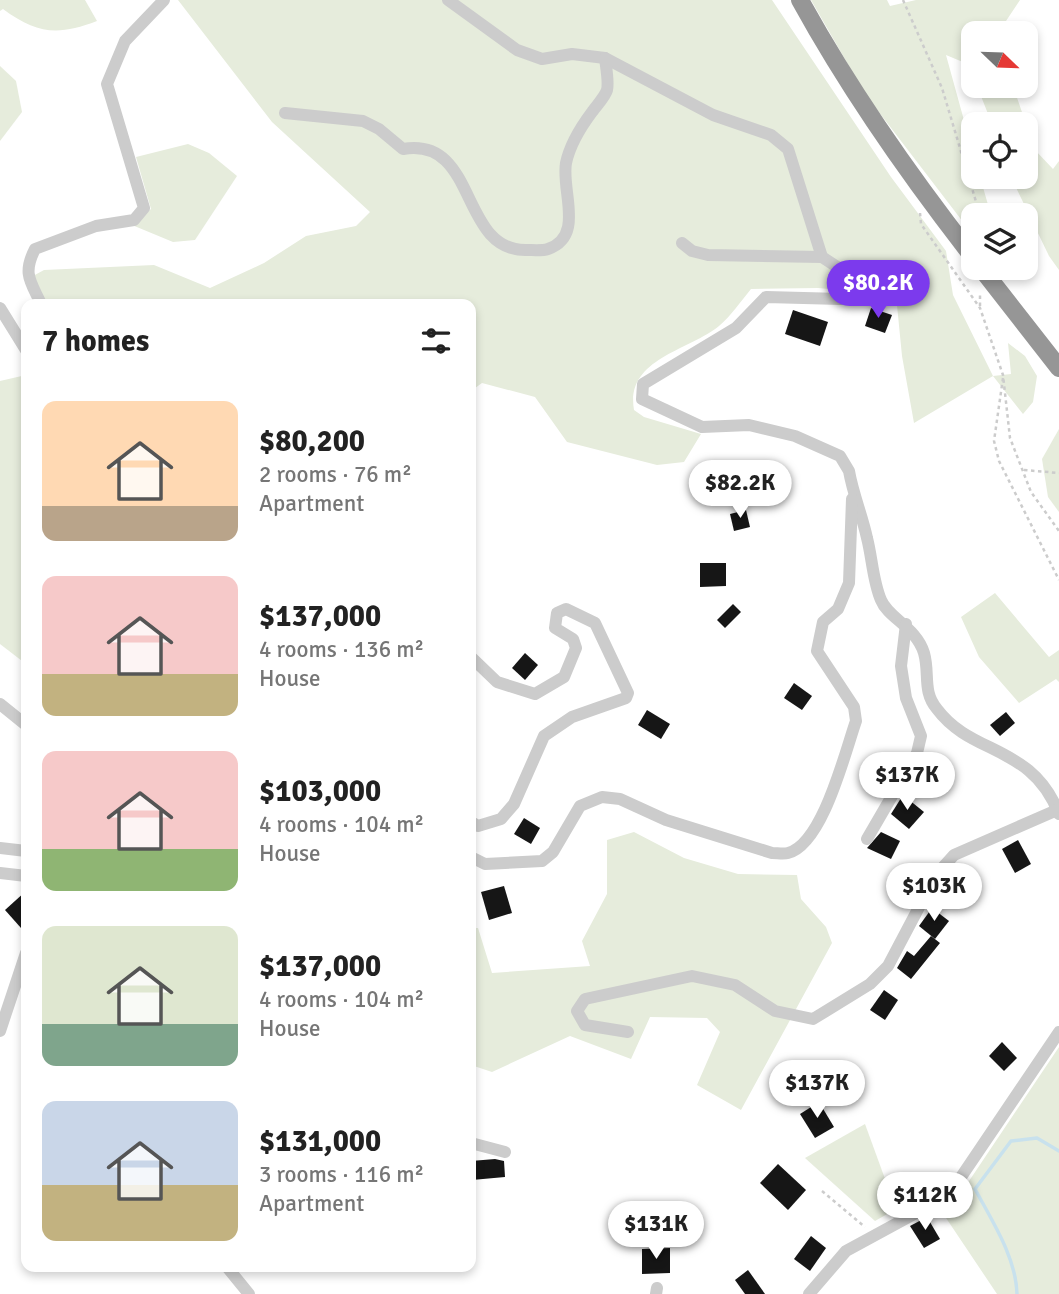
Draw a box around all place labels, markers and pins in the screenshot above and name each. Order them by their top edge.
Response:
pin: $80.2K [821,260,935,320]
pin: $82.2K [683,461,797,520]
pin: $137K [858,752,956,812]
pin: $103K [885,864,983,923]
pin: $137K [768,1060,866,1120]
pin: $112K [876,1172,974,1232]
pin: $131K [607,1202,705,1261]

